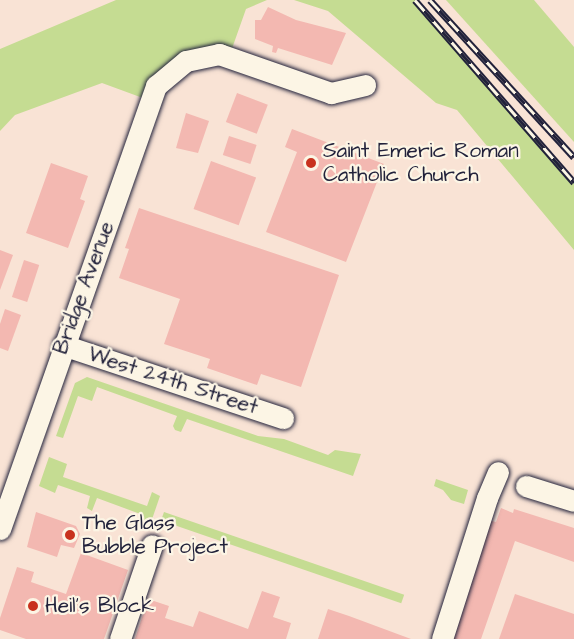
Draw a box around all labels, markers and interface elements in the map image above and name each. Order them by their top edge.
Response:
place label: Saint Emeric Roman Catholic Church [323,138,519,188]
marker: Saint Emeric Roman Catholic Church [304,156,318,170]
street label: Bridge Avenue [48,218,120,358]
street label: West 24th Street [85,342,261,420]
place label: The Glass Bubble Project [82,510,228,560]
marker: The Glass Bubble Project [63,528,77,542]
place label: Heil's Block [45,593,154,619]
marker: Heil's Block [26,599,40,613]

